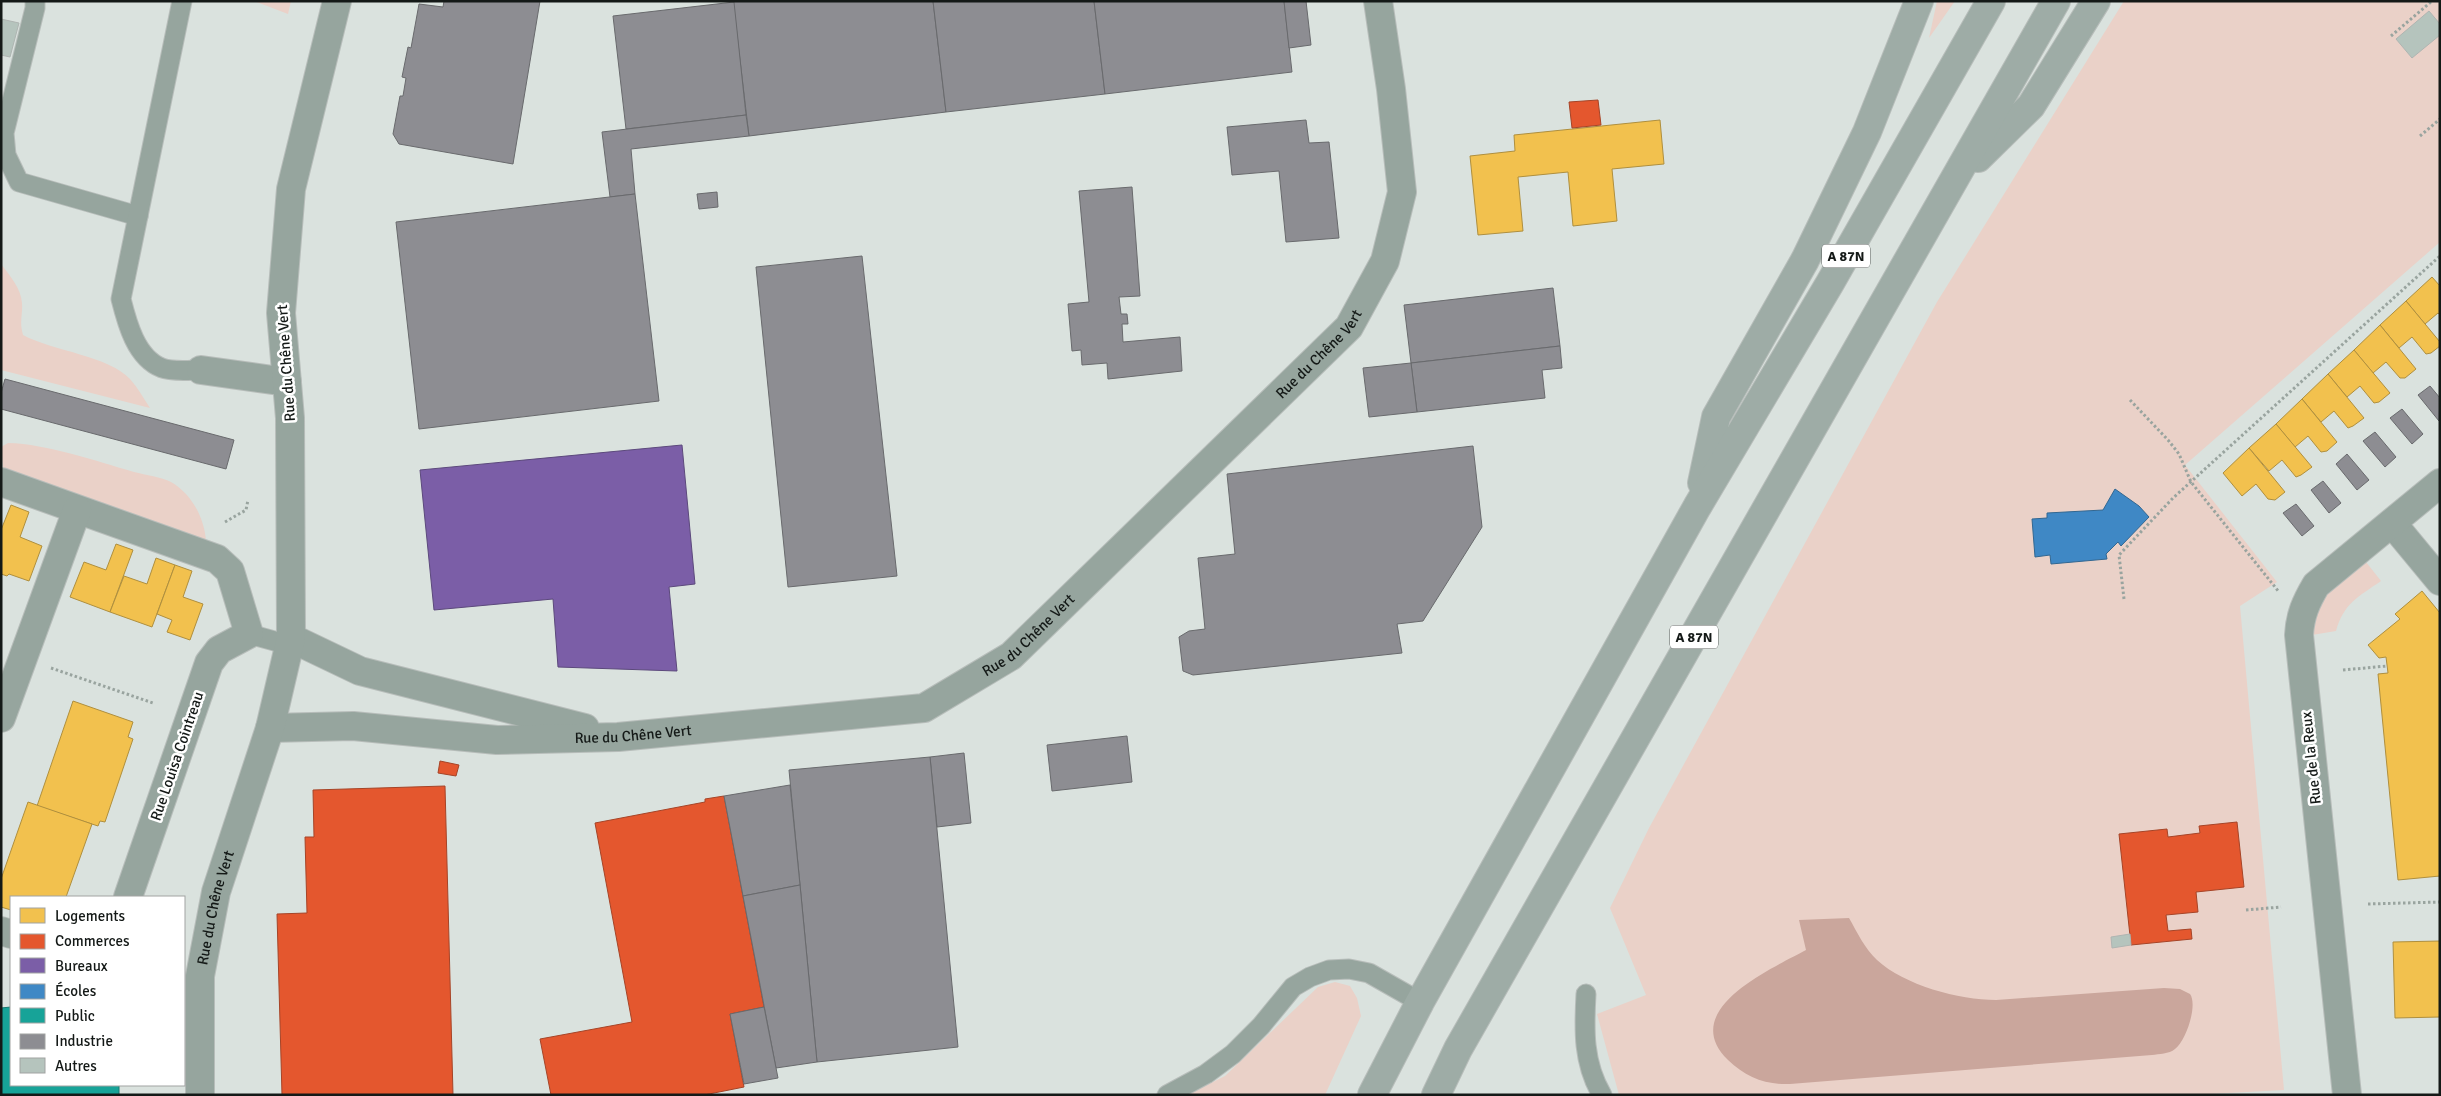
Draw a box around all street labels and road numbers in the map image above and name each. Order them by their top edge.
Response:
road number: A 87N [1822,245,1870,268]
street label: Rue du Chêne Vert [273,304,299,422]
street label: Rue du Chêne Vert [1272,306,1366,402]
street label: Rue du Chêne Vert [979,590,1078,680]
road number: A 87N [1670,626,1718,649]
street label: Rue Louisa Cointreau [146,689,208,823]
street label: Rue de la Reux [2297,711,2325,805]
street label: Rue du Chêne Vert [574,721,692,747]
street label: Rue du Chêne Vert [193,848,238,967]

